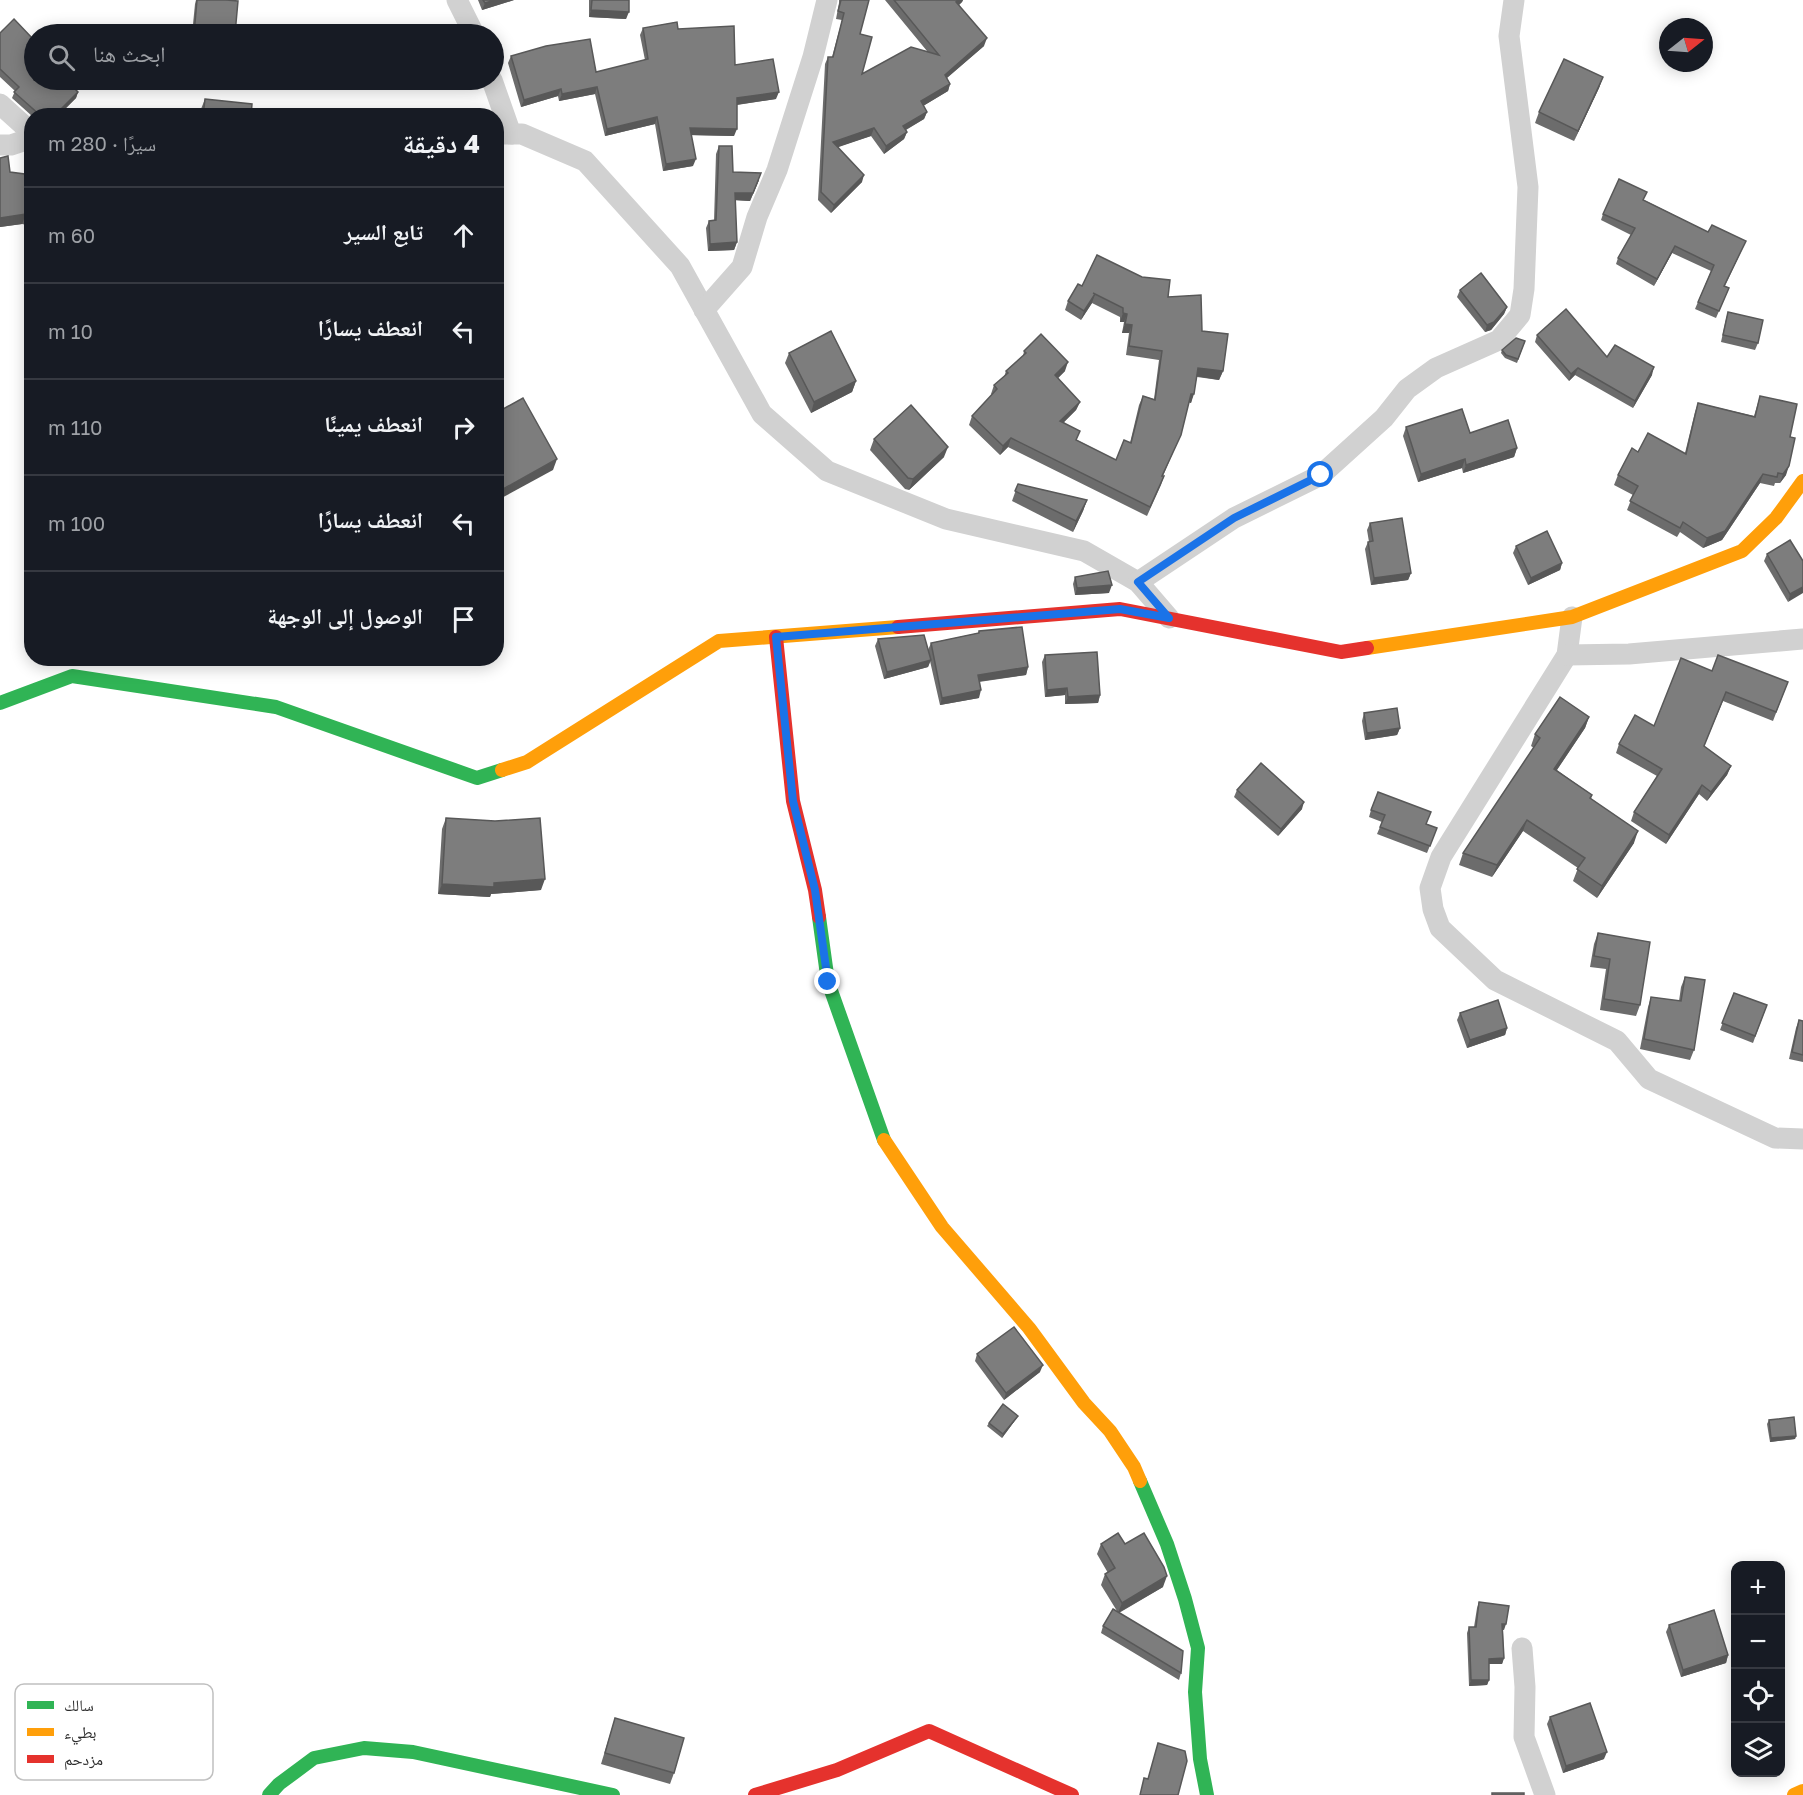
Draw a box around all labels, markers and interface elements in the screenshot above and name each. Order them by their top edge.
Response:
north arrow [1659,18,1713,72]
search box [24,24,504,90]
text: ابحث هنا [93,40,166,67]
icon: search [45,41,78,74]
text: 4 دقيقة [403,128,480,159]
text: سيرًا · 280 m [48,131,156,155]
text: تابع السير [344,218,423,245]
icon: ahead [447,219,480,252]
text: 60 m [48,223,95,247]
text: انعطف يسارًا [318,314,423,341]
icon: left [447,315,480,348]
text: 10 m [48,319,93,343]
text: انعطف يمينًا [324,410,423,437]
icon: right [447,411,480,444]
text: 110 m [48,415,103,439]
route start [1307,461,1333,487]
text: انعطف يسارًا [318,506,423,533]
icon: left [447,507,480,540]
text: 100 m [48,511,105,535]
text: الوصول إلى الوجهة [267,602,423,629]
icon: arrive [447,603,480,636]
route end [814,968,840,994]
map controls [1731,1561,1785,1777]
button: + [1731,1561,1785,1615]
button: − [1731,1615,1785,1669]
button: locate [1731,1669,1785,1723]
legend [15,1684,213,1780]
text: سالك [64,1695,94,1715]
text: بطيء [64,1722,96,1745]
button: layers [1731,1723,1785,1777]
text: مزدحم [64,1749,103,1770]

